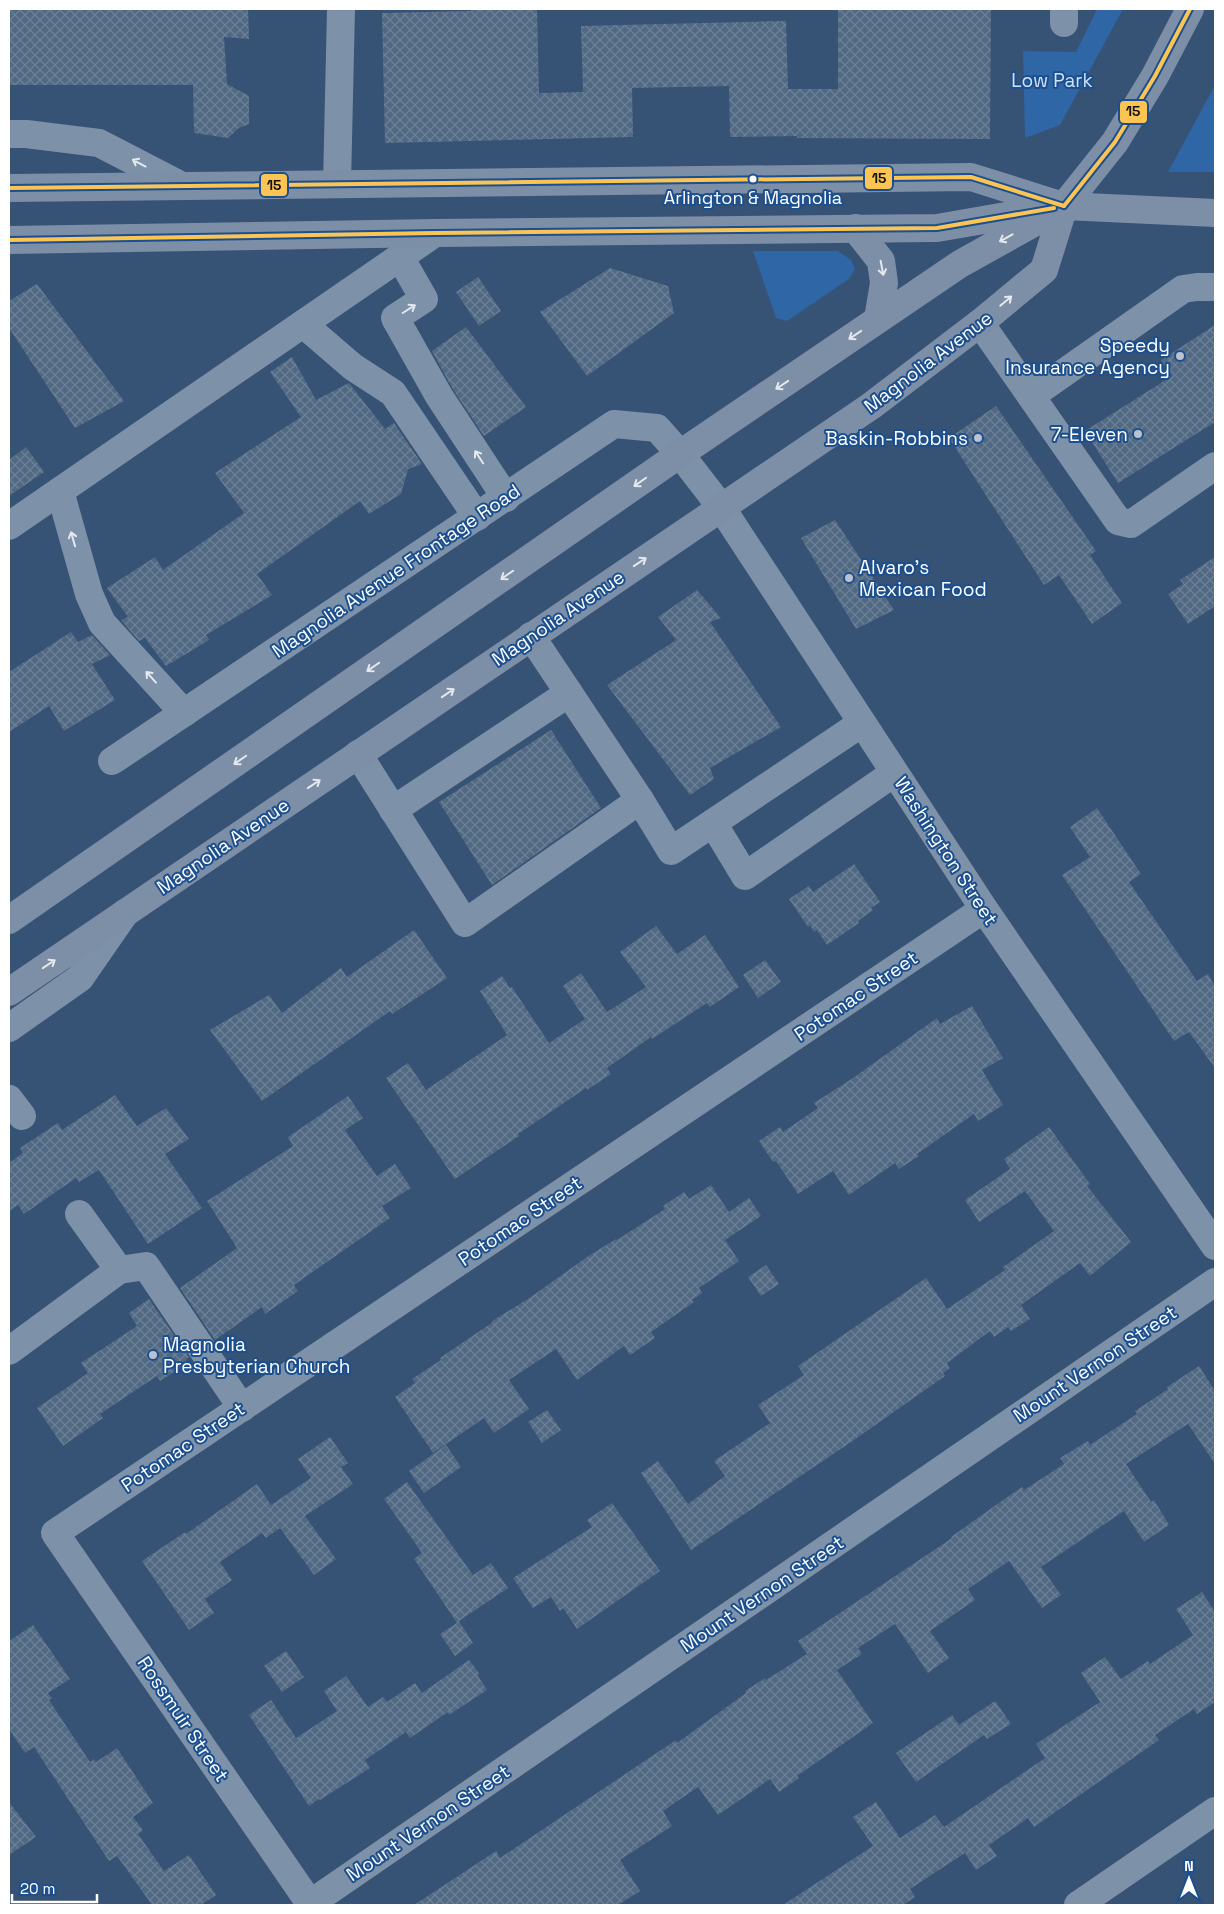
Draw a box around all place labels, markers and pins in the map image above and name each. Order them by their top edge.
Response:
marker: Arlington & Magnolia [748,174,758,184]
place label: Arlington & Magnolia [664,186,842,209]
place label: Speedy Insurance Agency [1005,333,1170,380]
marker: Speedy Insurance Agency [1174,350,1186,362]
place label: 7-Eleven [1051,422,1128,447]
place label: Baskin-Robbins [825,426,968,451]
marker: 7-Eleven [1132,428,1144,440]
marker: Baskin-Robbins [972,432,984,444]
place label: Alvaro's Mexican Food [859,555,987,602]
marker: Alvaro's Mexican Food [843,572,855,584]
place label: Magnolia Presbyterian Church [163,1332,350,1379]
marker: Magnolia Presbyterian Church [147,1349,159,1361]

